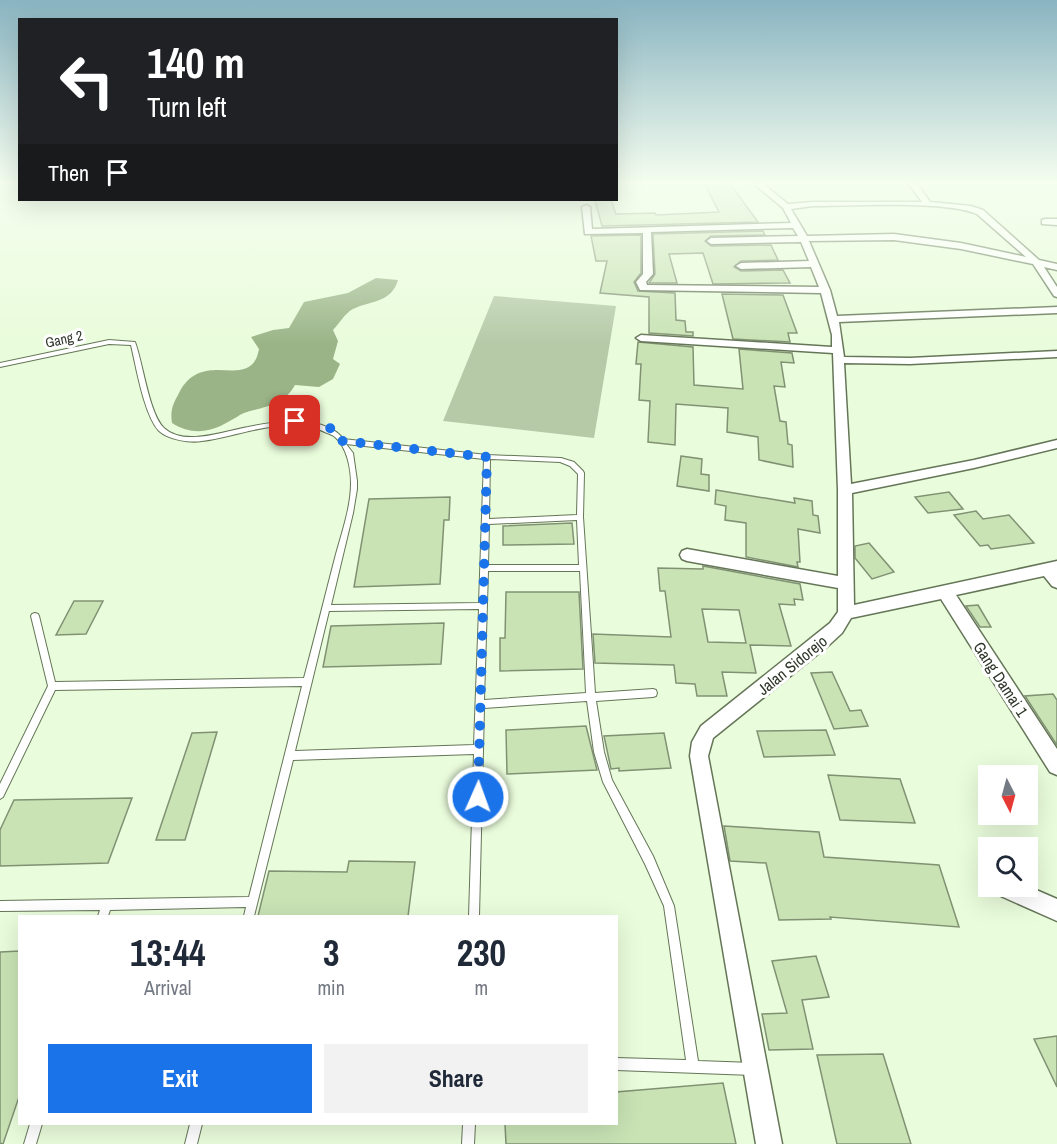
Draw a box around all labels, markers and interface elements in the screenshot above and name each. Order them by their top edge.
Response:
text: 140 m [147,35,245,91]
icon: left [48,42,126,120]
text: Turn left [147,89,226,125]
icon: arrive [101,156,134,189]
text: Then [48,158,89,188]
street label: Gang 2 [44,326,84,352]
pin [269,395,320,446]
icon: arrive [278,404,311,437]
street label: Jalan Sidorejo [752,630,832,700]
street label: Gang Damai 1 [969,637,1034,721]
position arrow [446,765,510,829]
north arrow [978,765,1038,825]
map controls [978,765,1038,897]
button: search [978,837,1038,897]
text: 13:44 [130,929,205,977]
text: 3 [323,929,339,977]
text: 230 [457,929,506,977]
text: Arrival [144,974,191,1001]
text: min [317,974,345,1001]
text: m [475,974,488,1001]
button: Exit [48,1044,312,1113]
button: Share [324,1044,588,1113]

